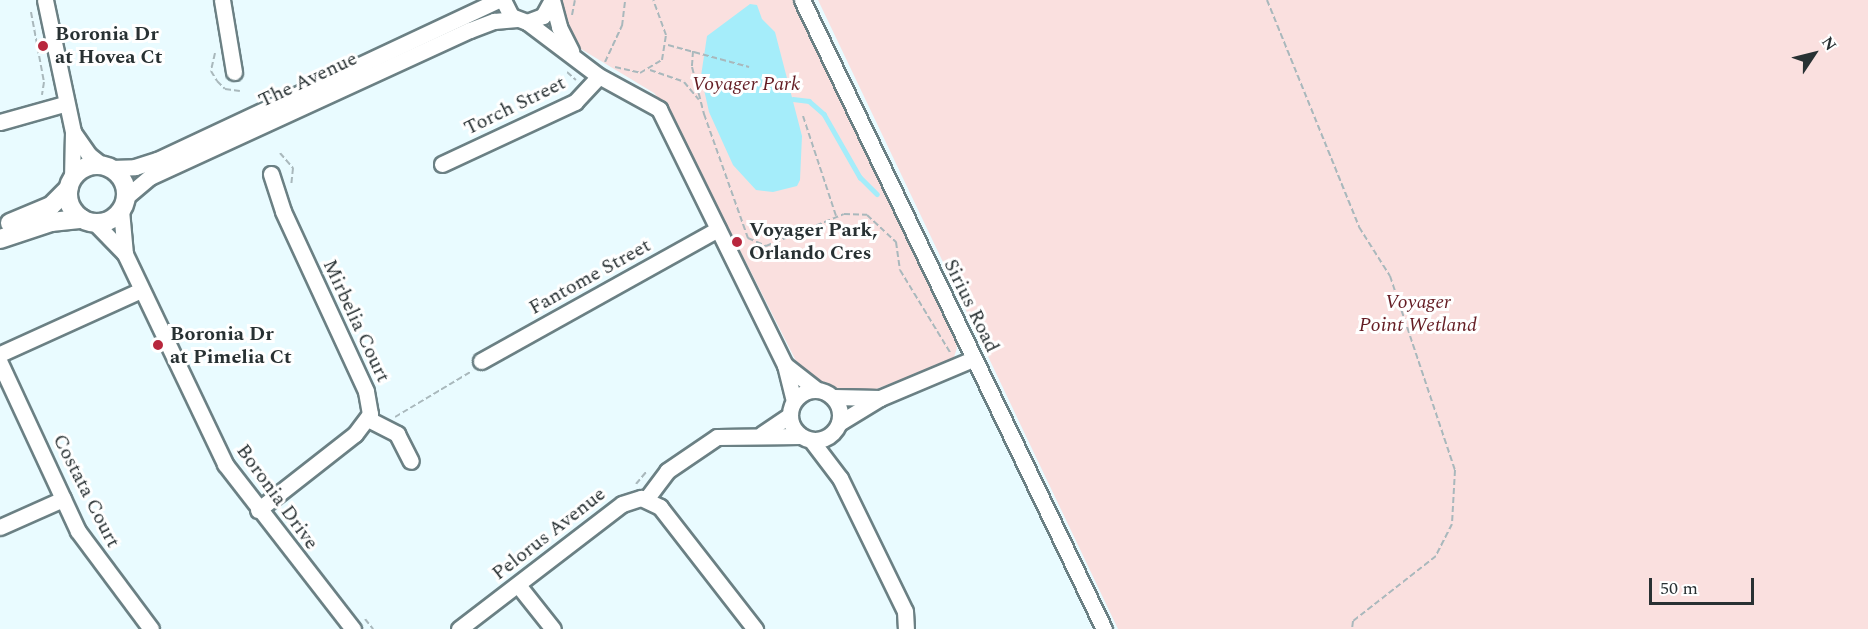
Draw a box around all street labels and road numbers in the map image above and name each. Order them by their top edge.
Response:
street label: The Avenue [255,47,361,113]
street label: Torch Street [460,71,570,141]
street label: Fantome Street [525,234,655,320]
street label: Sirius Road [938,255,1004,357]
street label: Mirbelia Court [317,256,395,386]
street label: Costata Court [47,430,125,552]
street label: Boronia Drive [231,440,323,554]
street label: Pelorus Avenue [487,482,611,586]

